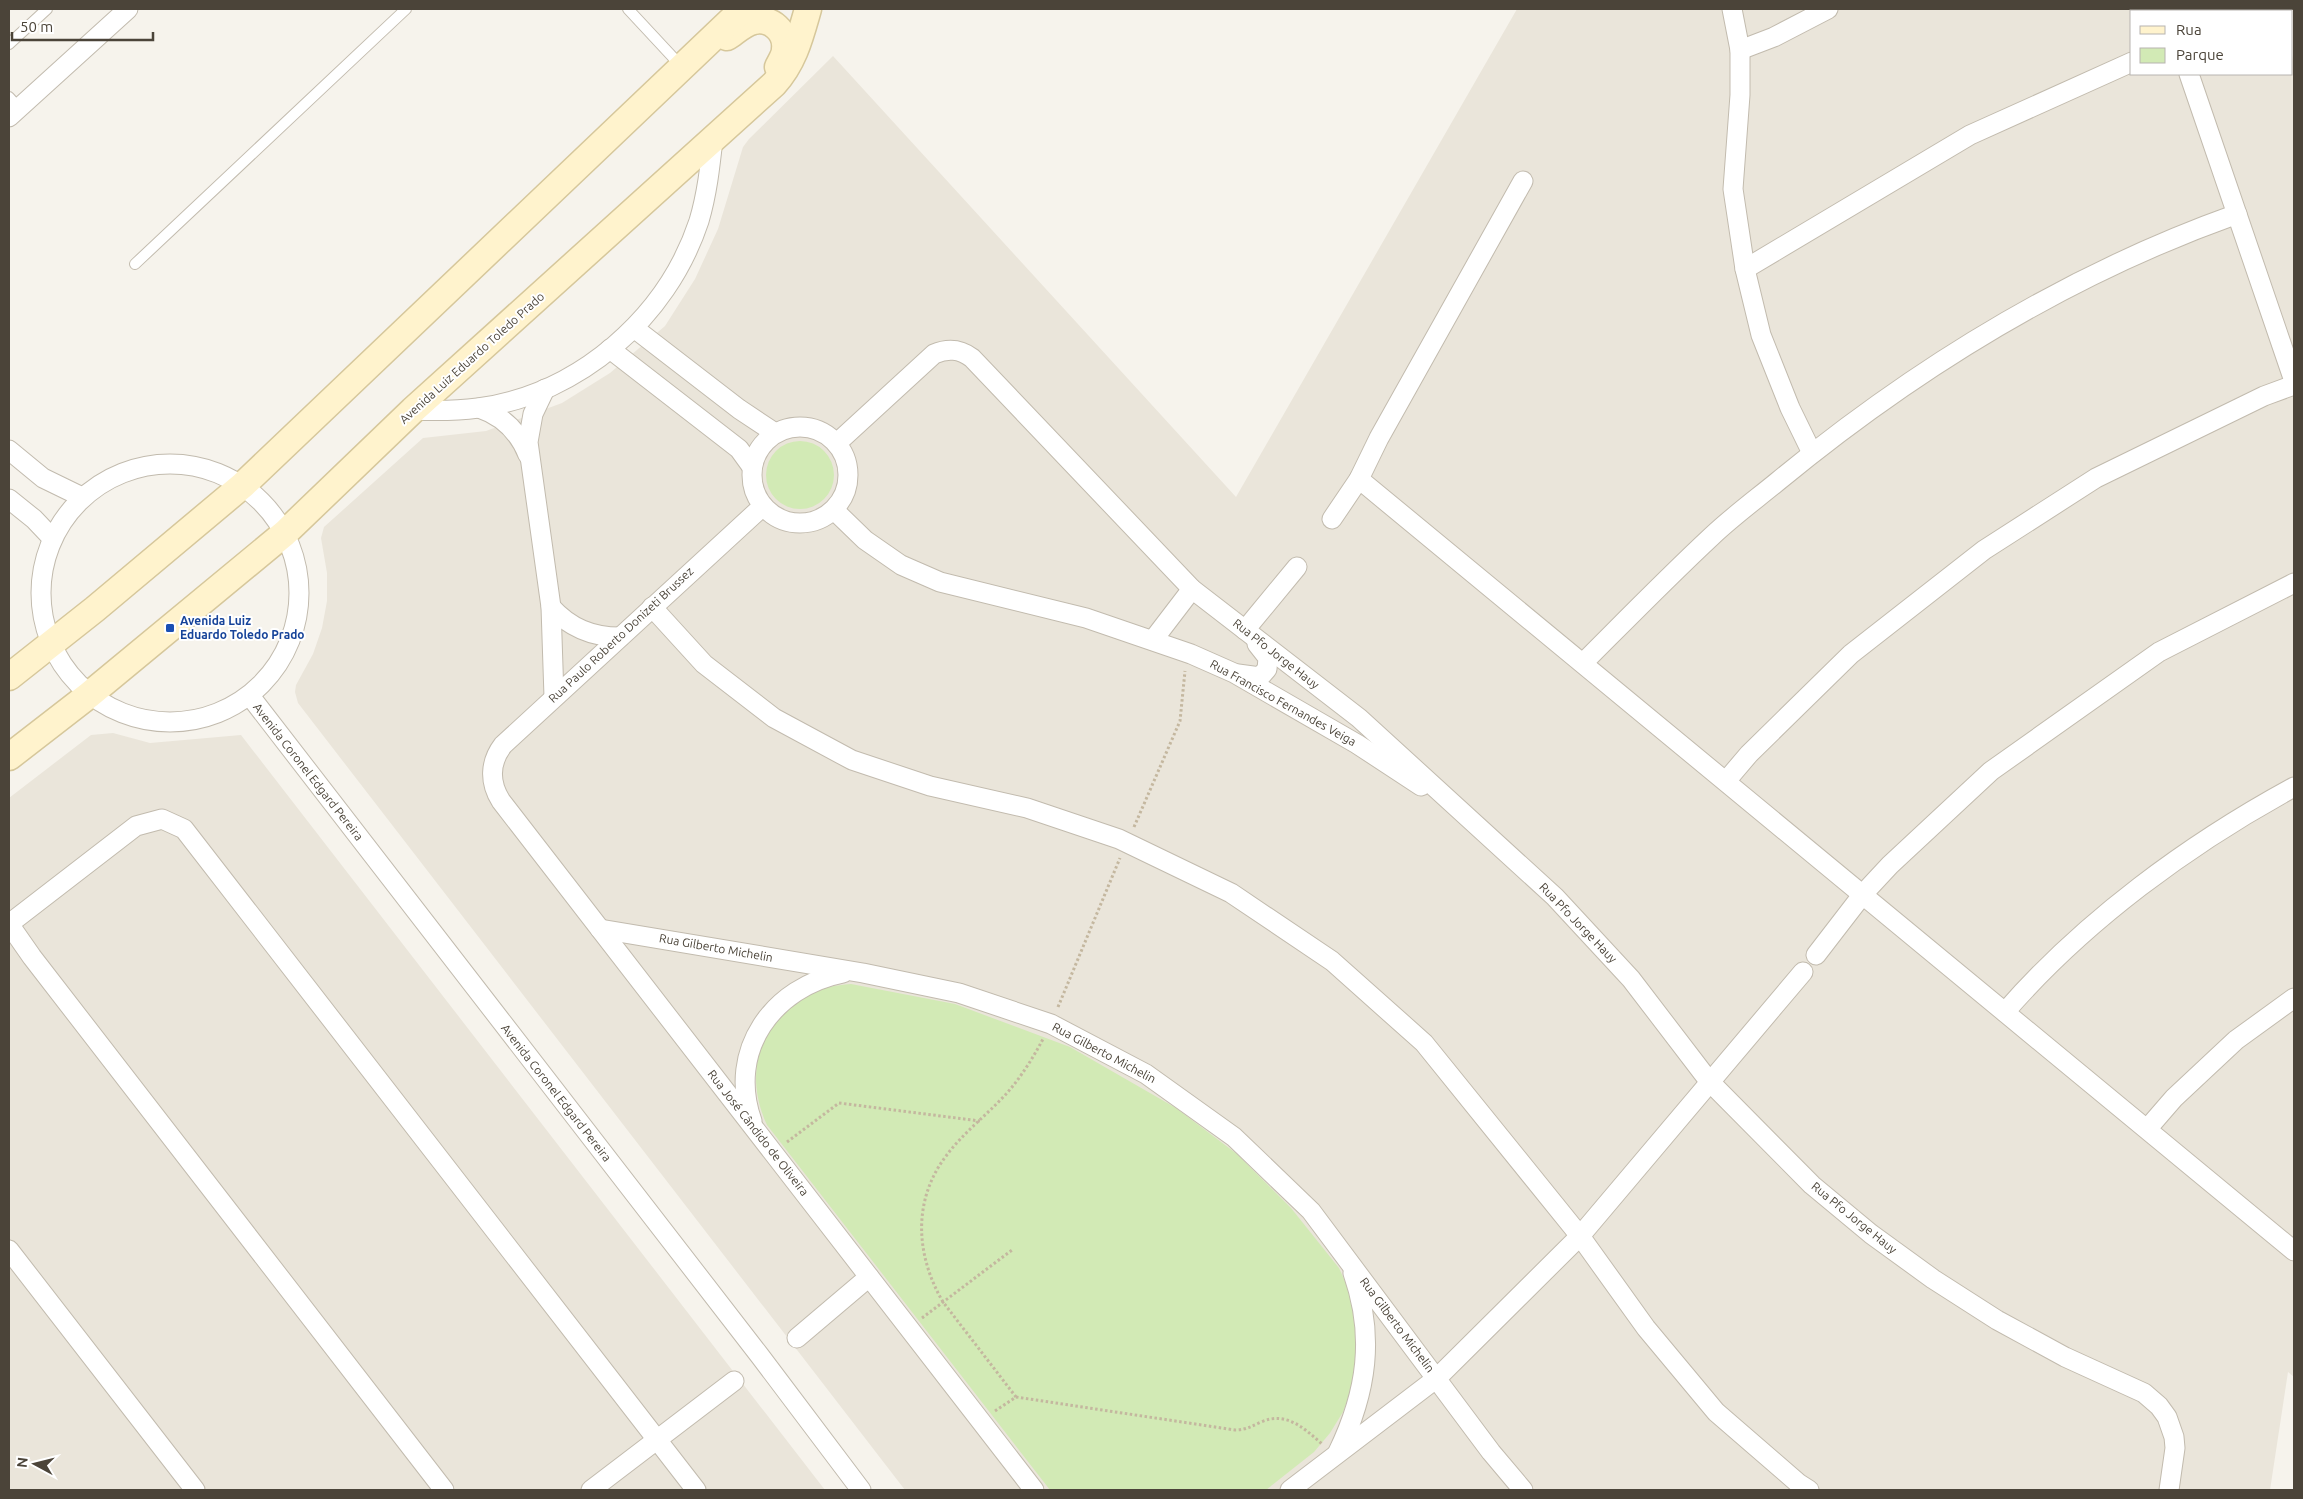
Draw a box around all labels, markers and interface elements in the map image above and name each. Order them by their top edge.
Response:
scale bar [12,10,154,42]
legend [2130,10,2293,75]
text: 50 m [20,18,53,35]
text: Rua [2176,21,2202,38]
text: Parque [2176,46,2224,63]
street label: Avenida Luiz Eduardo Toledo Prado [397,289,546,426]
street label: Rua Paulo Roberto Donizeti Brussez [546,564,696,705]
place label: Avenida Luiz Eduardo Toledo Prado [180,614,305,641]
street label: Rua Pfo Jorge Hauy [1231,616,1322,691]
marker: Avenida Luiz Eduardo Toledo Prado [164,622,176,634]
street label: Rua Francisco Fernandes Veiga [1208,657,1358,748]
street label: Avenida Coronel Edgard Pereira [251,701,366,843]
street label: Rua Pfo Jorge Hauy [1537,880,1620,965]
street label: Rua Gilberto Michelin [658,931,774,964]
street label: Rua Gilberto Michelin [1050,1020,1158,1085]
street label: Avenida Coronel Edgard Pereira [499,1022,614,1164]
street label: Rua José Cândido de Oliveira [705,1067,811,1198]
street label: Rua Pfo Jorge Hauy [1809,1179,1900,1256]
street label: Rua Gilberto Michelin [1358,1275,1437,1375]
north arrow [10,1439,60,1489]
text: N [14,1456,31,1469]

